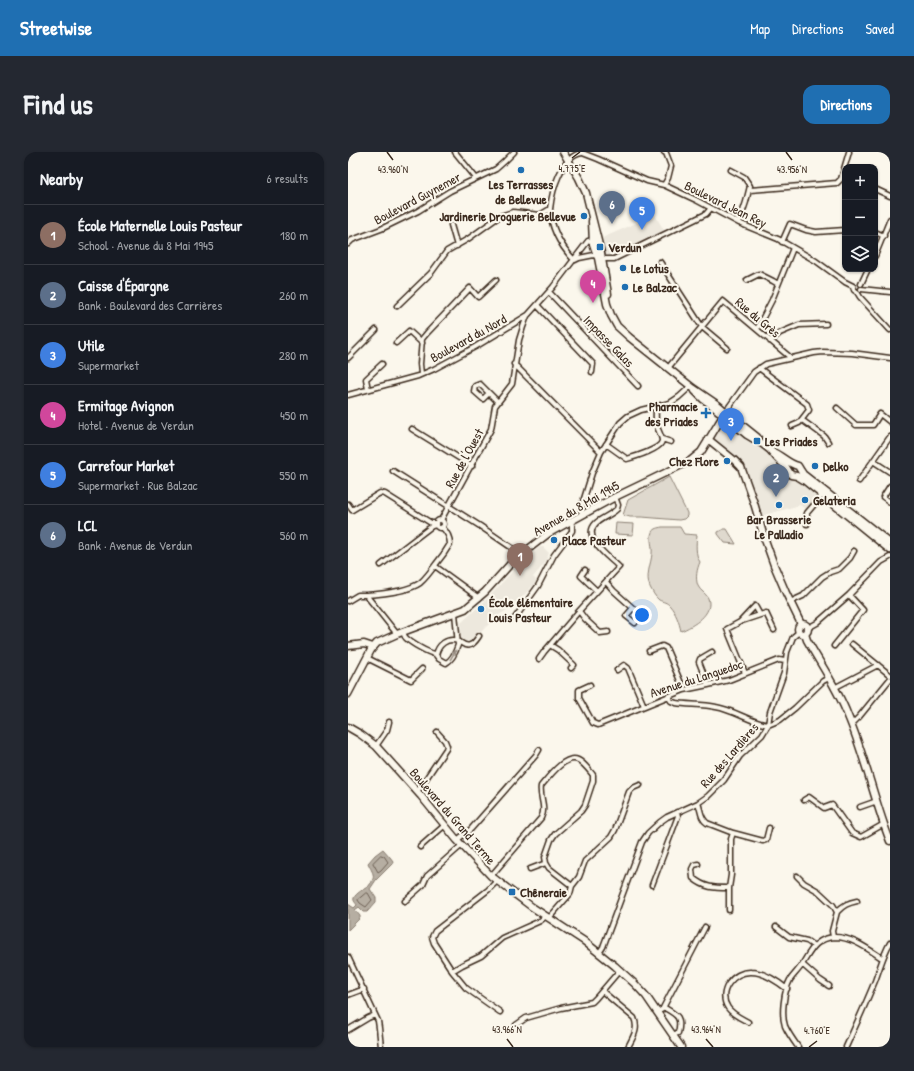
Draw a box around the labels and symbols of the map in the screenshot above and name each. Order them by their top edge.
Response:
text: 4.775°E [559,162,586,175]
text: 43.960°N [378,163,408,176]
text: 43.956°N [777,163,807,176]
marker: Les Terrasses de Bellevue [516,165,526,175]
street label: Boulevard Guynemer [370,168,464,228]
place label: Les Terrasses de Bellevue [489,175,553,208]
street label: Boulevard Jean Rey [682,176,771,232]
pin: 6 [599,191,625,224]
pin: 5 [629,197,655,230]
place label: Jardinerie Droguerie Bellevue [439,207,577,226]
marker: Jardinerie Droguerie Bellevue [579,211,589,221]
place label: Verdun [608,238,642,256]
marker: Verdun [595,242,605,252]
place label: Le Lotus [631,259,669,277]
marker: Le Lotus [618,263,628,273]
pin: 4 [580,270,606,303]
place label: Le Balzac [633,278,678,296]
marker: Le Balzac [620,282,630,292]
street label: Rue du Grès [732,293,784,341]
street label: Boulevard du Nord [427,310,509,366]
street label: Impasse Galas [580,311,638,371]
place label: Pharmacie des Priades [645,397,699,430]
marker: Pharmacie des Priades [701,408,711,418]
pin: 3 [718,408,744,441]
street label: Rue de l'Ouest [440,425,488,491]
place label: Les Priades [765,432,818,450]
marker: Les Priades [752,436,762,446]
place label: Chez Flore [669,452,720,470]
marker: Chez Flore [722,456,732,466]
place label: Delko [823,457,849,475]
marker: Delko [810,461,820,471]
pin: 2 [763,464,789,497]
street label: Avenue du 8 Mai 1945 [530,476,623,540]
place label: Gelateria [813,491,857,509]
marker: Gelateria [800,495,810,505]
marker: Bar Brasserie Le Palladio [774,500,784,510]
place label: Bar Brasserie Le Palladio [747,510,812,543]
place label: Place Pasteur [562,531,627,549]
marker: Place Pasteur [549,535,559,545]
pin: 1 [507,543,533,576]
place label: École élémentaire Louis Pasteur [489,593,574,626]
marker: École élémentaire Louis Pasteur [476,604,486,614]
your location [632,605,652,625]
one-way arrow [450,649,457,660]
street label: Avenue du Languedoc [647,655,745,701]
street label: Rue des Lardières [696,719,762,791]
street label: Boulevard du Grand Terme [406,764,500,868]
place label: Chêneraie [520,883,568,901]
marker: Chêneraie [507,887,517,897]
text: 43.966°N [492,1023,522,1036]
text: 43.964°N [691,1023,721,1036]
text: 4.760°E [804,1024,831,1037]

